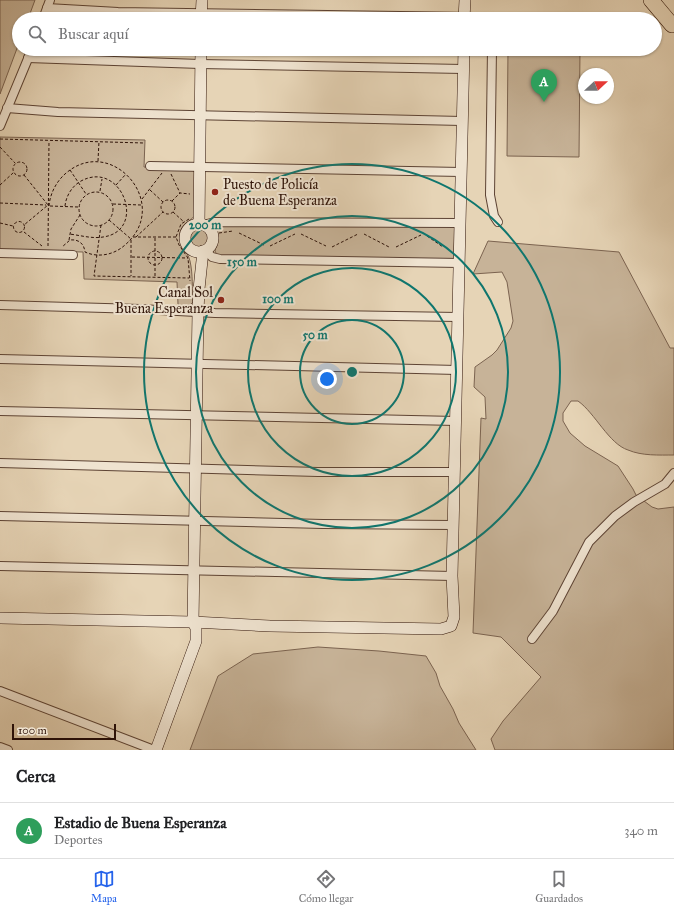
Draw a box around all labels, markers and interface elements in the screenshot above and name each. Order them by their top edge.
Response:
search box [12,12,662,56]
icon: search [26,23,48,45]
text: Buscar aquí [58,25,129,43]
north arrow [578,68,614,104]
pin: A [531,69,557,102]
place label: Puesto de Policía de Buena Esperanza [223,176,337,209]
marker: Puesto de Policía de Buena Esperanza [210,187,220,197]
text: 200 m [189,218,222,232]
text: 150 m [227,255,258,269]
place label: Canal Sol Buena Esperanza [115,284,213,317]
text: 100 m [262,292,295,306]
marker: Canal Sol Buena Esperanza [216,295,226,305]
text: 50 m [302,328,329,342]
centre of rings [345,365,359,379]
your location [317,369,337,389]
scale bar [12,722,116,741]
text: 100 m [18,724,47,737]
text: Cerca [16,766,55,787]
text: Estadio de Buena Esperanza [54,814,227,832]
text: A [25,823,33,839]
text: 340 m [624,823,658,839]
text: Deportes [54,832,102,848]
tab: Mapa [91,868,117,905]
tab: Cómo llegar [299,868,353,905]
tab: Guardados [535,868,583,905]

